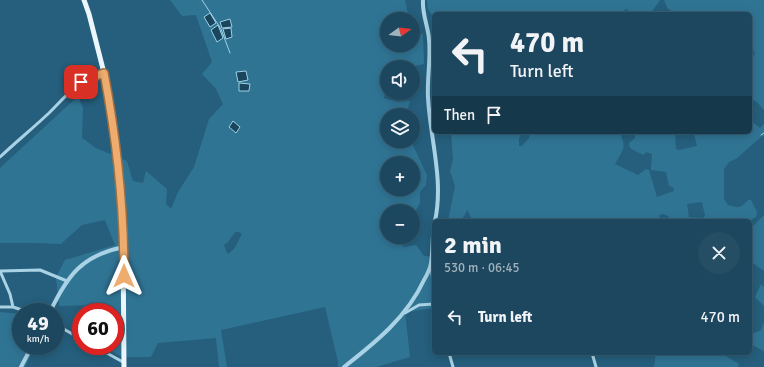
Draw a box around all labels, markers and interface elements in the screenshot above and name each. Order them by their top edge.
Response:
north arrow [380,12,420,52]
map controls [380,12,420,244]
text: 470 m [510,26,584,60]
icon: left [444,28,496,80]
button: sound [380,60,420,100]
text: Turn left [510,60,573,82]
pin [64,65,98,99]
icon: arrive [70,71,92,93]
icon: arrive [483,104,505,126]
text: Then [444,106,475,124]
button: layers [380,108,420,148]
button: + [380,156,420,196]
button: − [380,204,420,244]
text: 2 min [444,230,502,260]
button: close [698,232,740,274]
position arrow [103,255,145,297]
text: 530 m · 06:45 [444,260,520,276]
speed limit sign: 60 [72,303,124,355]
icon: left [444,306,466,328]
text: Turn left [478,308,532,326]
text: 470 m [700,308,740,326]
text: 49 [27,311,49,336]
text: km/h [27,333,49,345]

